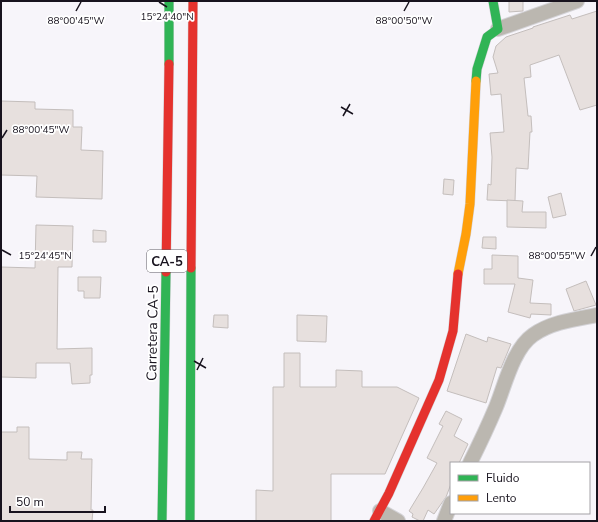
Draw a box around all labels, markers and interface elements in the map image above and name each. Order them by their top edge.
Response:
text: 15°24'40"N [140,10,194,24]
text: 88°00'45"W [48,14,104,28]
text: 88°00'50"W [376,14,432,28]
text: 88°00'45"W [13,123,69,137]
text: 15°24'45"N [18,249,72,263]
text: 88°00'55"W [529,249,585,263]
road number: CA-5 [147,250,187,272]
street label: Carretera CA-5 [142,285,163,381]
legend [450,462,590,514]
text: Fluido [486,470,520,486]
scale bar [10,488,105,514]
text: Lento [486,490,517,506]
text: 50 m [16,494,44,510]

